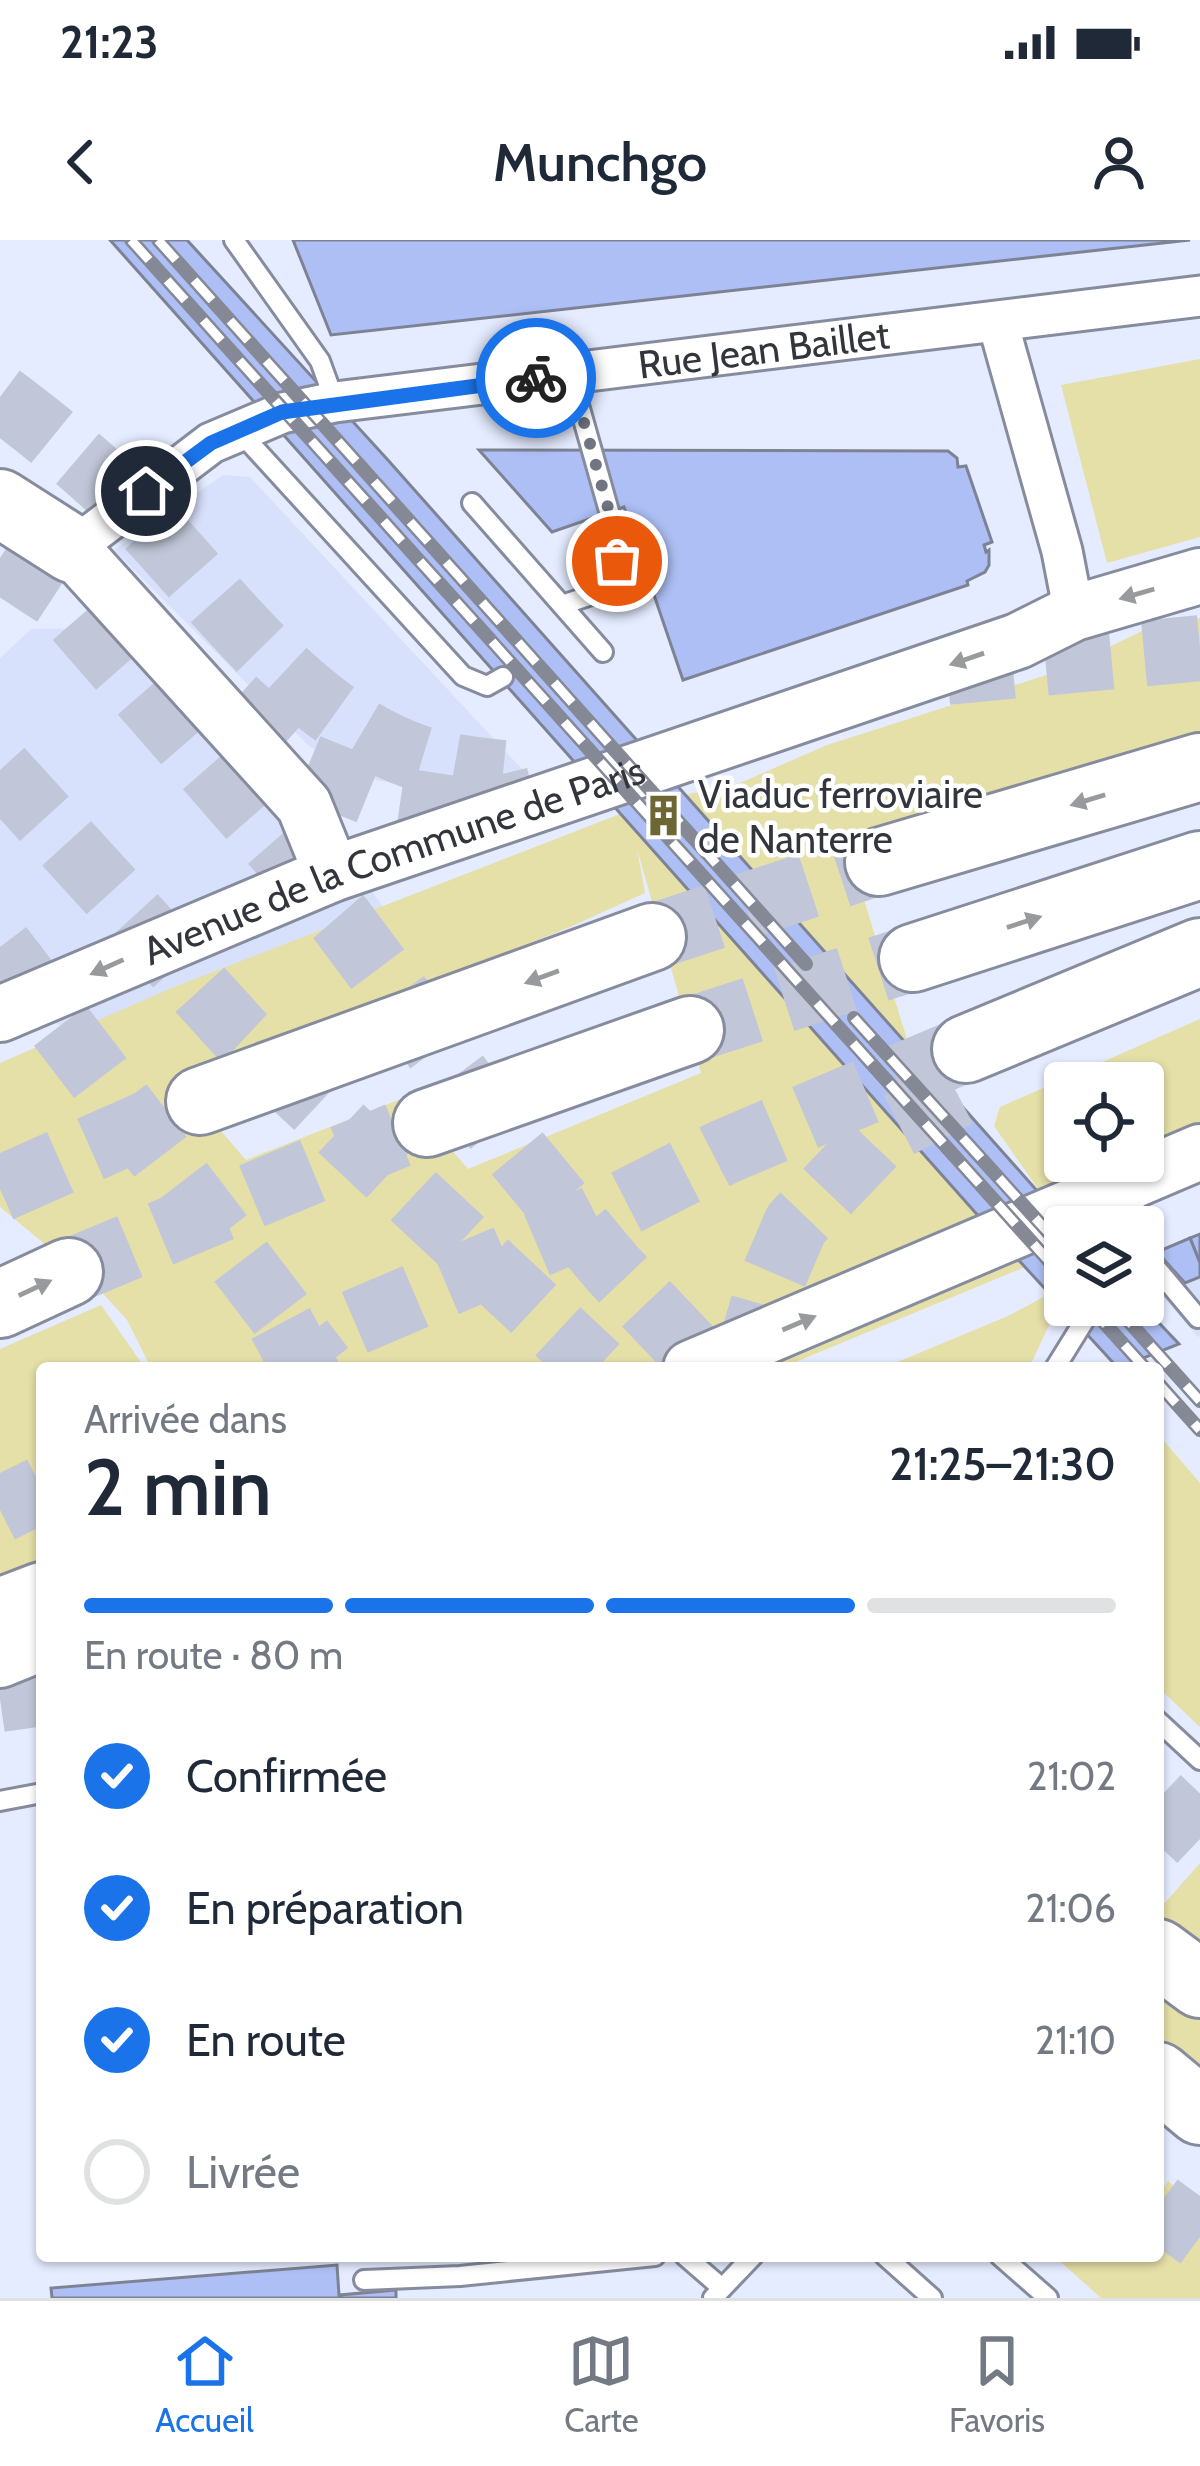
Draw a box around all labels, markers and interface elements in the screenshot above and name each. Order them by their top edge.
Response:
text: 21:23 [60,15,158,69]
icon: back [48,129,114,195]
text: Munchgo [493,129,707,195]
icon: person [1086,129,1152,195]
street label: Rue Jean Baillet [635,310,892,389]
courier [476,318,596,438]
icon: bike [503,345,569,411]
pin [95,440,197,542]
icon: home [113,458,179,524]
pin [566,510,668,612]
icon: bag [584,528,650,594]
one-way arrow [1118,586,1155,604]
one-way arrow [948,650,985,669]
street label: Avenue de la Commune de Paris [136,746,651,975]
place label: Viaduc ferroviaire de Nanterre [698,770,983,863]
one-way arrow [1069,792,1106,810]
building icon: Viaduc ferroviaire de Nanterre [641,793,687,839]
one-way arrow [1006,912,1043,931]
one-way arrow [89,958,125,977]
one-way arrow [524,969,560,987]
map controls [1044,1062,1164,1326]
button: locate [1044,1062,1164,1182]
button: layers [1044,1206,1164,1326]
one-way arrow [18,1278,53,1298]
one-way arrow [782,1312,817,1332]
text: Arrivée dans [84,1395,287,1443]
text: 21:25–21:30 [889,1437,1116,1491]
text: 2 min [84,1440,272,1535]
text: En route · 80 m [84,1631,343,1679]
icon: check [84,1743,150,1809]
text: Confirmée [186,1749,387,1803]
text: 21:02 [1027,1752,1116,1800]
icon: check [84,1875,150,1941]
text: En préparation [186,1881,464,1935]
text: 21:06 [1025,1884,1116,1932]
icon: check [84,2007,150,2073]
text: En route [186,2013,346,2067]
text: 21:10 [1035,2016,1116,2064]
text: Livrée [186,2145,300,2199]
tab: Accueil [155,2328,254,2440]
tab: Carte [564,2328,639,2440]
tab: Favoris [949,2328,1045,2440]

